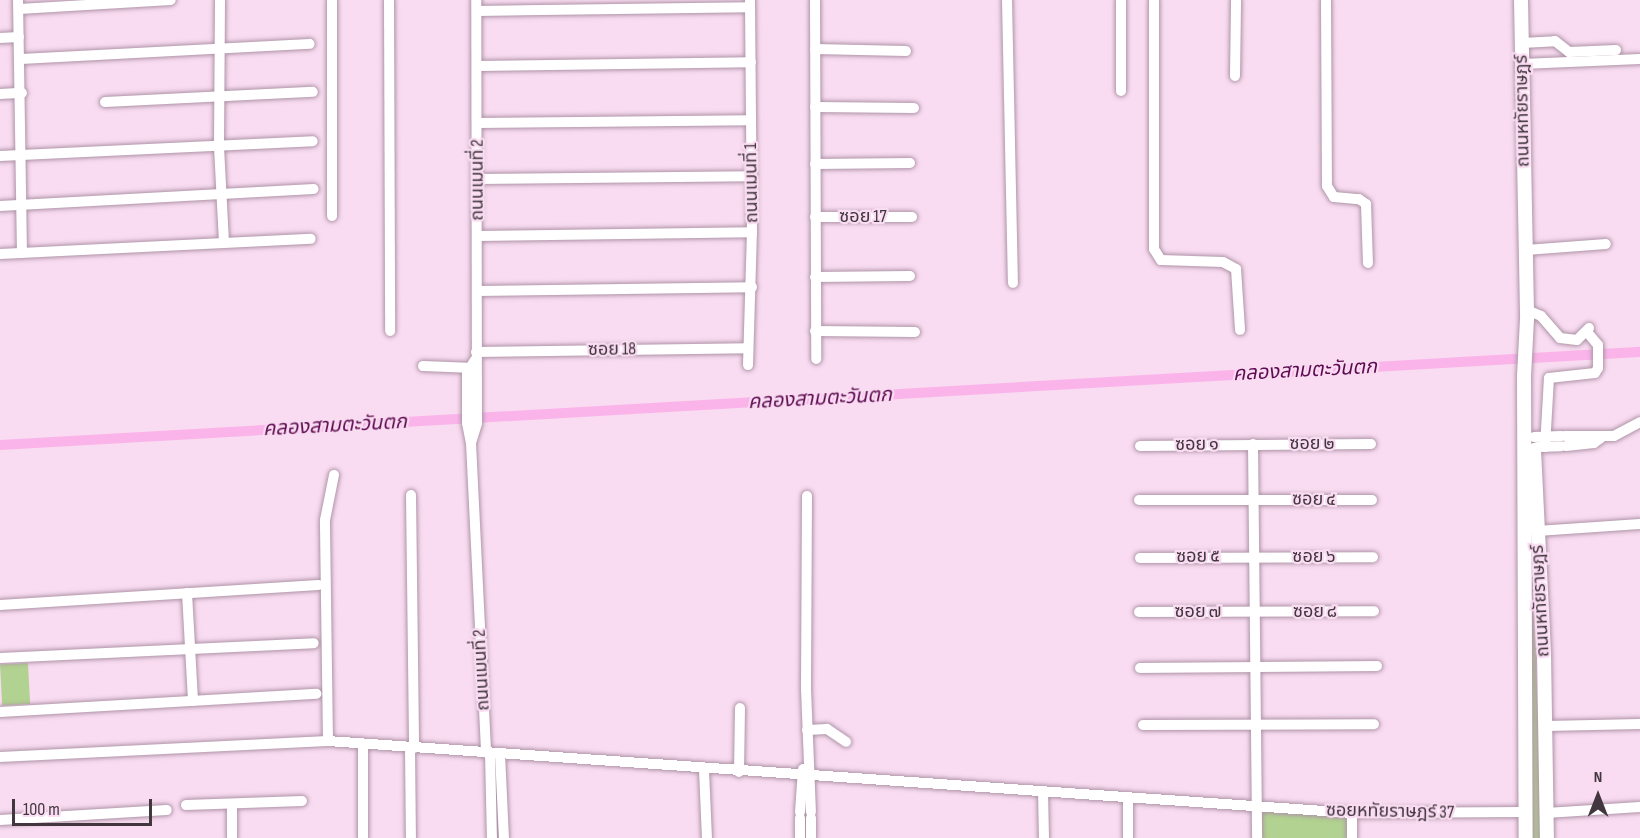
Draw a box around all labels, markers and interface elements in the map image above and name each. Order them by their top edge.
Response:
street label: ถนนหทัยราษฎร์ [1511,55,1535,167]
street label: ถนนเมนที่ 2 [467,139,489,221]
street label: ถนนเมนที่ 1 [740,143,764,223]
street label: ซอย 17 [839,206,887,228]
street label: ซอย 18 [588,339,636,361]
water label: คลองสามตะวันตก [1232,355,1378,387]
water label: คลองสามตะวันตก [747,383,893,415]
water label: คลองสามตะวันตก [262,410,408,442]
street label: ซอย ๒ [1290,433,1334,455]
street label: ซอย ๑ [1175,434,1219,456]
street label: ซอย ๔ [1292,489,1336,511]
street label: ถนนหทัยราษฎร์ [1527,544,1555,658]
street label: ซอย ๕ [1176,546,1220,568]
street label: ซอย ๖ [1292,546,1336,568]
street label: ซอย ๗ [1175,601,1221,623]
street label: ซอย ๘ [1293,601,1337,623]
street label: ถนนเมนที่ 2 [469,629,495,711]
north arrow [1568,766,1628,826]
text: N [1594,768,1602,787]
scale bar [15,787,154,825]
text: 100 m [23,799,60,820]
street label: ซอยหทัยราษฎร์ 37 [1326,800,1454,824]

